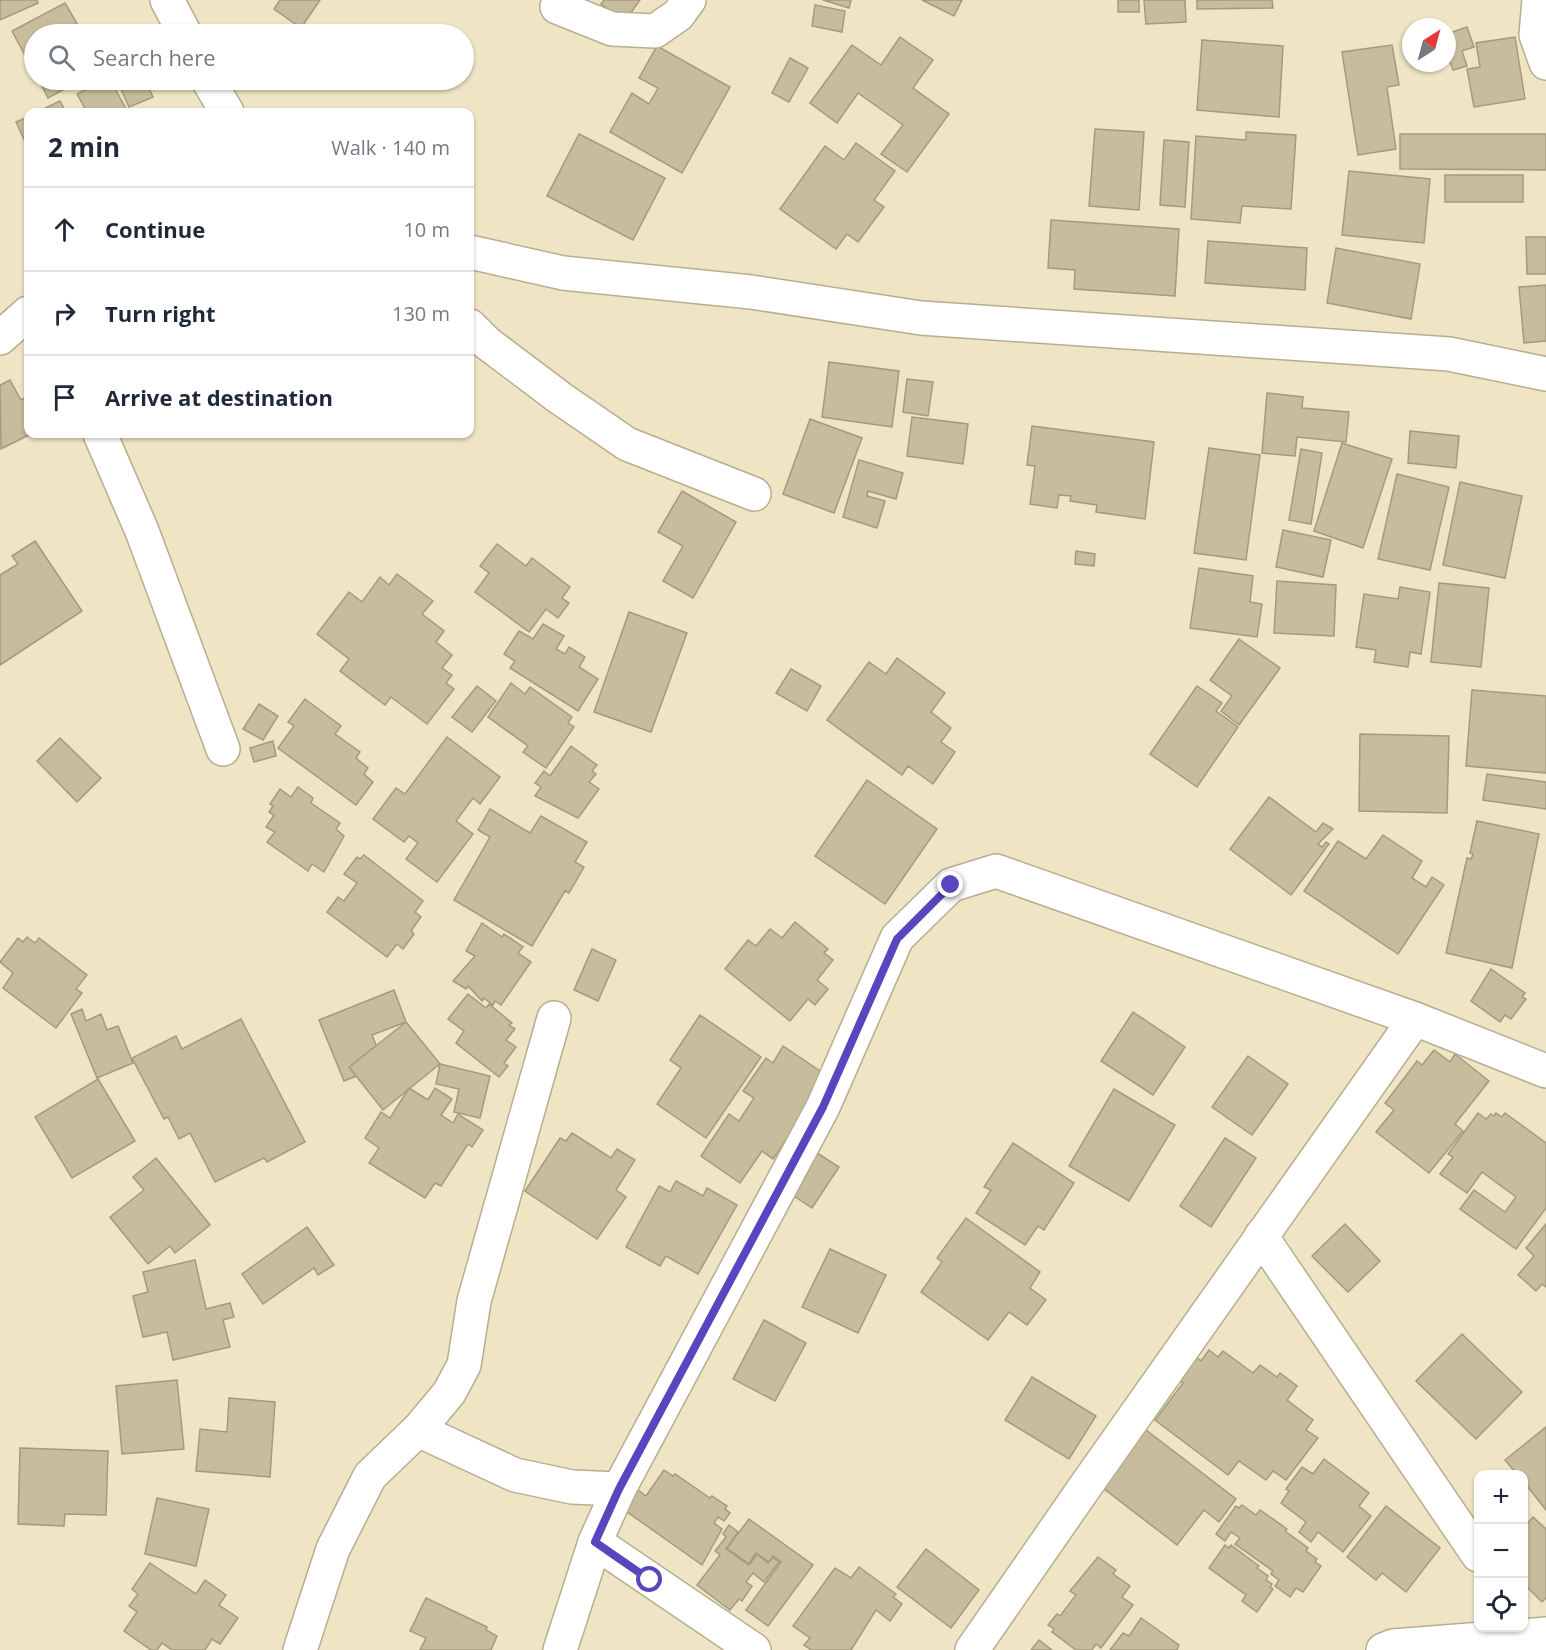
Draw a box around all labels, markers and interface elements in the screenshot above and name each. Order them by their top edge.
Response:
north arrow [1402,18,1456,72]
search box [24,24,474,90]
icon: search [45,41,78,74]
text: Search here [93,42,216,72]
text: 2 min [48,129,120,165]
text: Walk · 140 m [331,134,450,161]
icon: ahead [48,213,81,246]
text: Continue [105,214,205,244]
text: 10 m [403,216,450,243]
icon: right [48,297,81,330]
text: Turn right [105,298,216,328]
text: 130 m [392,300,450,327]
icon: arrive [48,381,81,414]
text: Arrive at destination [105,382,333,412]
route end [937,871,963,897]
map controls [1474,1470,1528,1632]
button: + [1474,1470,1528,1524]
button: − [1474,1524,1528,1578]
route start [636,1566,662,1592]
button: locate [1474,1578,1528,1632]

